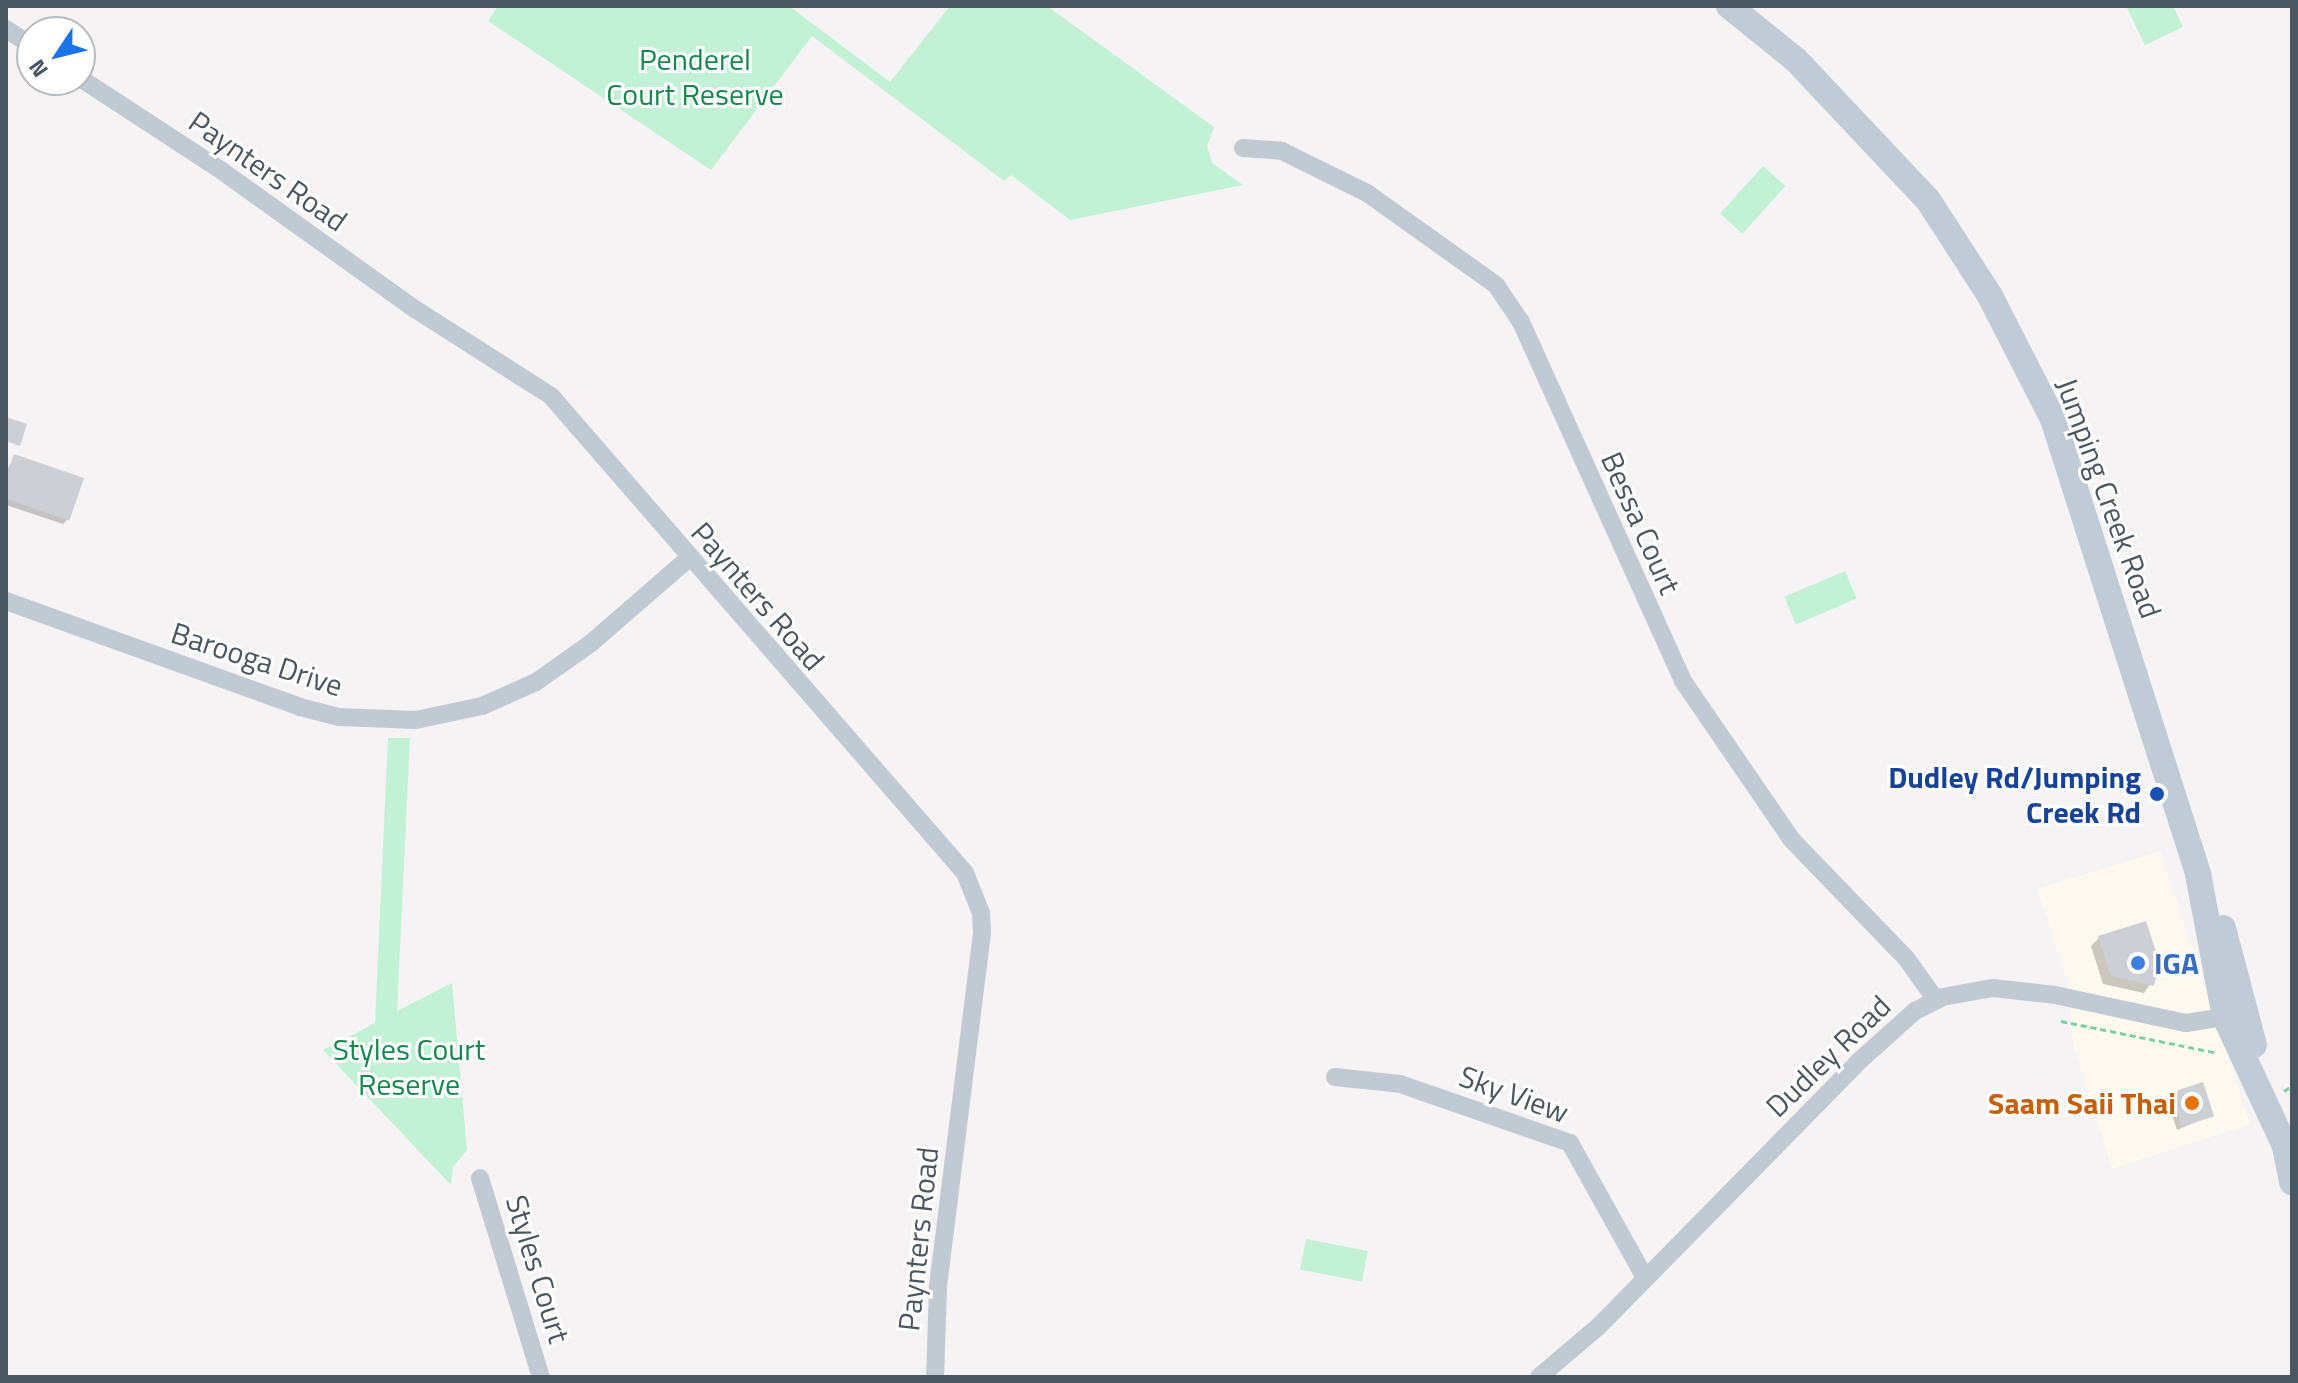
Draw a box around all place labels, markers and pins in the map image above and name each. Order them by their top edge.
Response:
place label: Dudley Rd/Jumping Creek Rd [1888,759,2141,830]
marker: Dudley Rd/Jumping Creek Rd [2148,785,2166,803]
place label: IGA [2154,945,2199,981]
marker: IGA [2129,954,2147,972]
place label: Saam Saii Thai [1988,1085,2176,1121]
marker: Saam Saii Thai [2183,1094,2201,1112]

